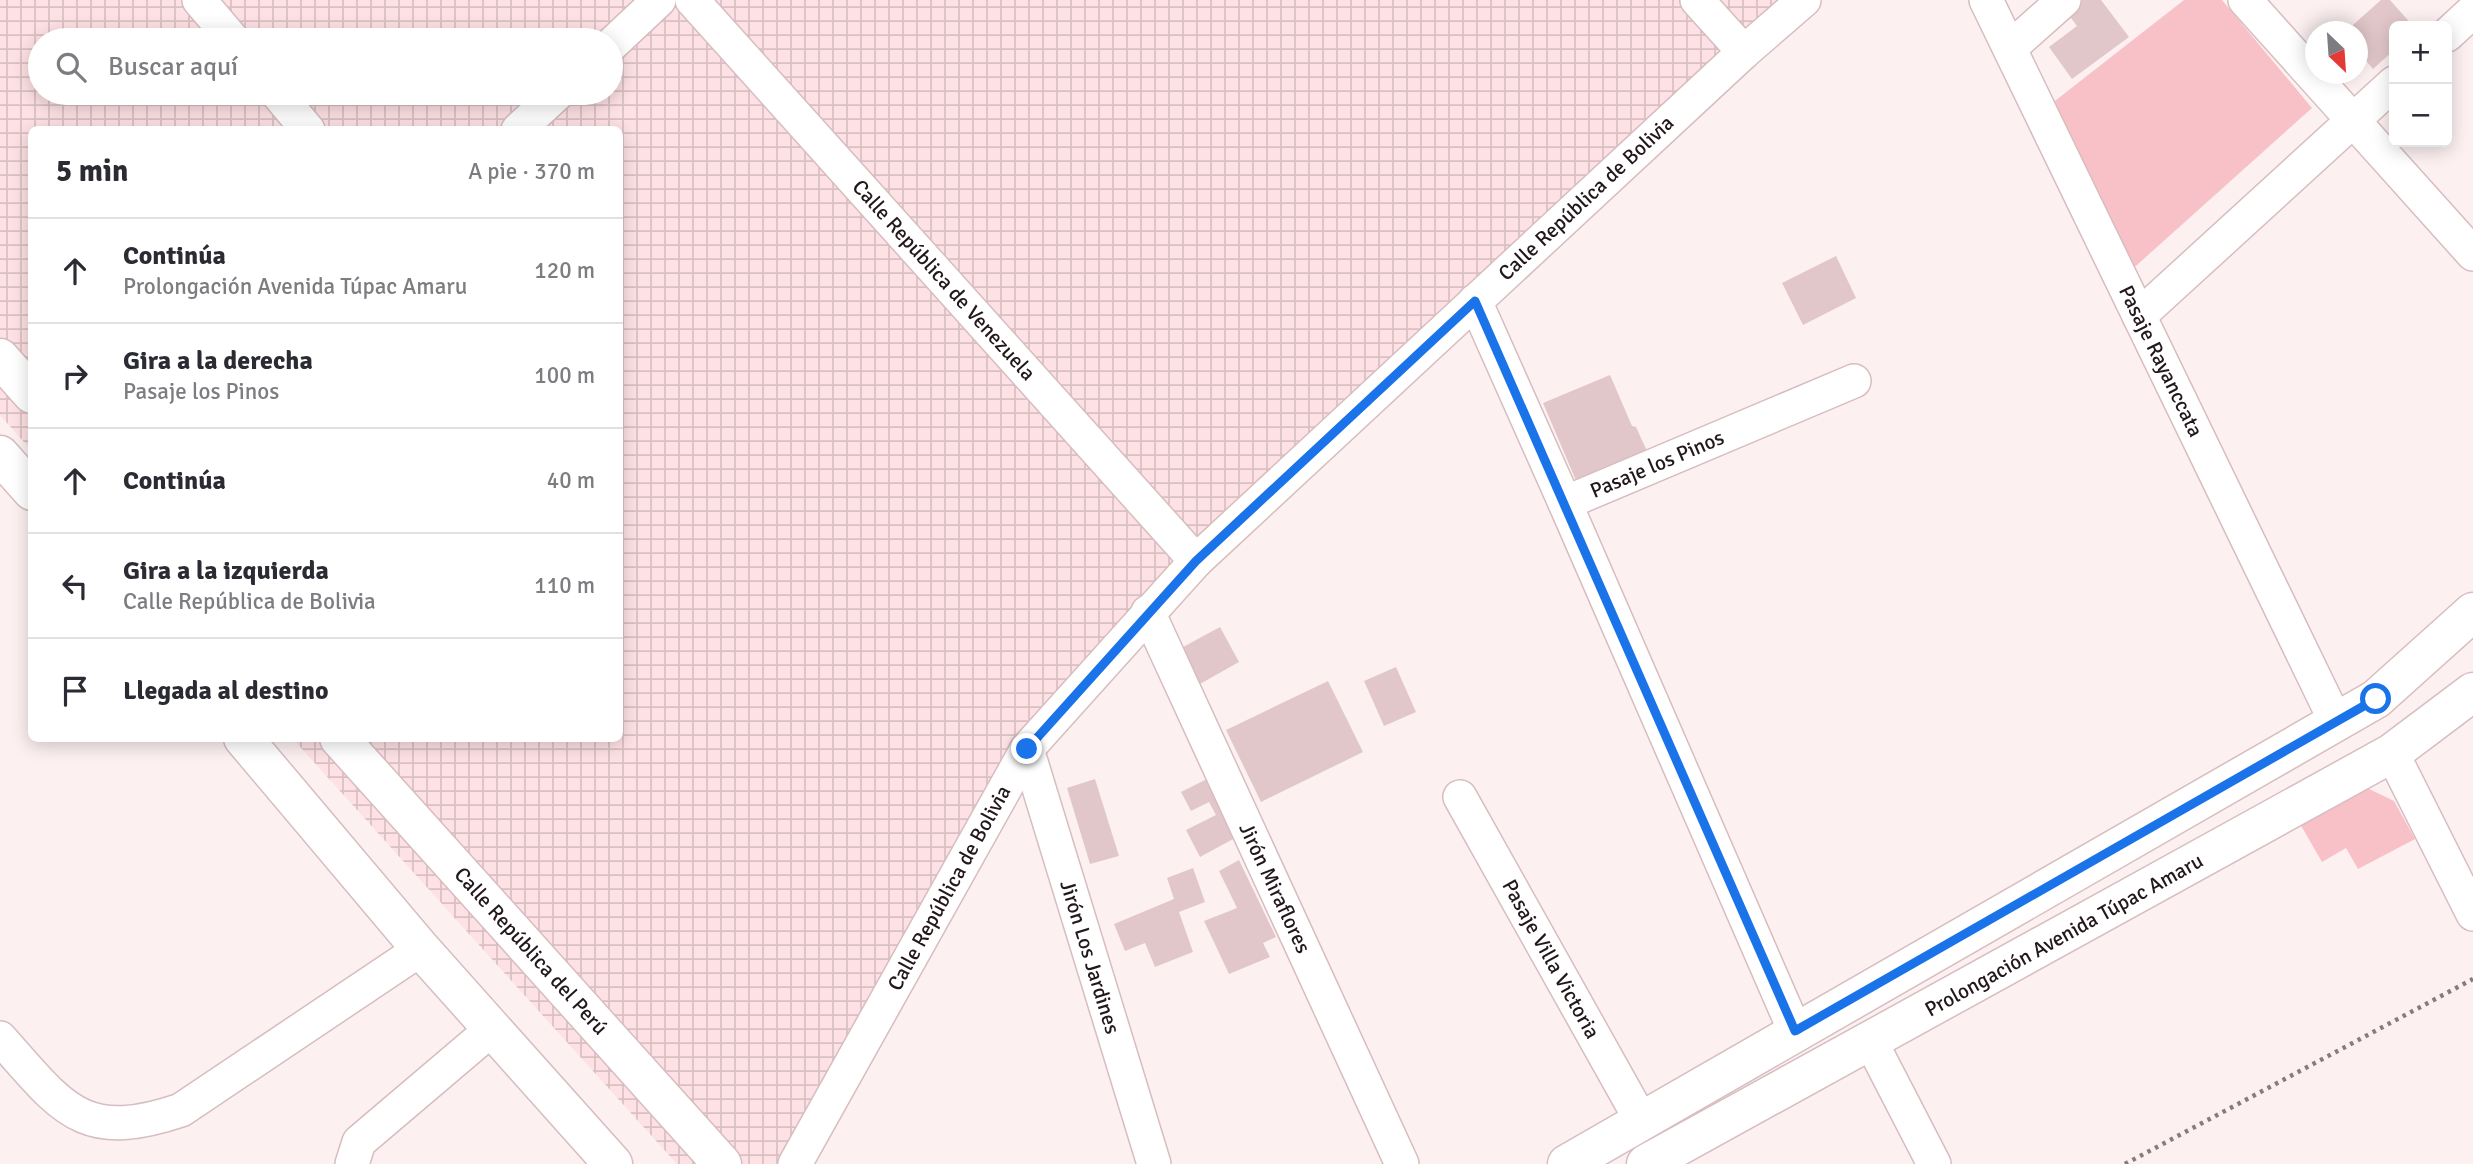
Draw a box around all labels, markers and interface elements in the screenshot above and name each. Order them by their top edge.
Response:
north arrow [2305,21,2368,84]
map controls [2389,21,2452,147]
button: + [2389,21,2452,84]
search box [28,28,623,105]
icon: search [52,48,90,86]
text: Buscar aquí [108,51,238,83]
button: − [2389,84,2452,147]
street label: Calle República de Bolivia [1493,110,1679,286]
text: 5 min [56,153,128,190]
text: A pie · 370 m [468,157,595,186]
street label: Calle República de Venezuela [847,174,1041,386]
text: Continúa [123,240,226,272]
icon: ahead [56,252,94,290]
text: 120 m [534,256,595,285]
text: Prolongación Avenida Túpac Amaru [123,272,467,301]
street label: Pasaje Rayanccata [2113,281,2209,441]
text: Gira a la derecha [123,345,313,377]
icon: right [56,357,94,395]
text: 100 m [534,361,595,390]
text: Pasaje los Pinos [123,377,279,406]
street label: Pasaje los Pinos [1586,424,1728,504]
icon: ahead [56,462,94,500]
text: Continúa [123,465,226,497]
text: 40 m [547,466,595,495]
text: Gira a la izquierda [123,555,329,587]
icon: left [56,567,94,605]
text: 110 m [534,571,595,600]
text: Calle República de Bolivia [123,587,376,616]
icon: arrive [56,672,94,710]
text: Llegada al destino [123,675,329,707]
route start [2360,683,2391,714]
route end [1011,733,1042,764]
street label: Calle República de Bolivia [882,781,1016,995]
street label: Jirón Miraflores [1233,819,1317,957]
street label: Prolongación Avenida Túpac Amaru [1920,847,2208,1023]
street label: Calle República del Perú [449,862,613,1040]
street label: Pasaje Villa Victoria [1496,875,1606,1043]
street label: Jirón Los Jardines [1054,877,1126,1037]

